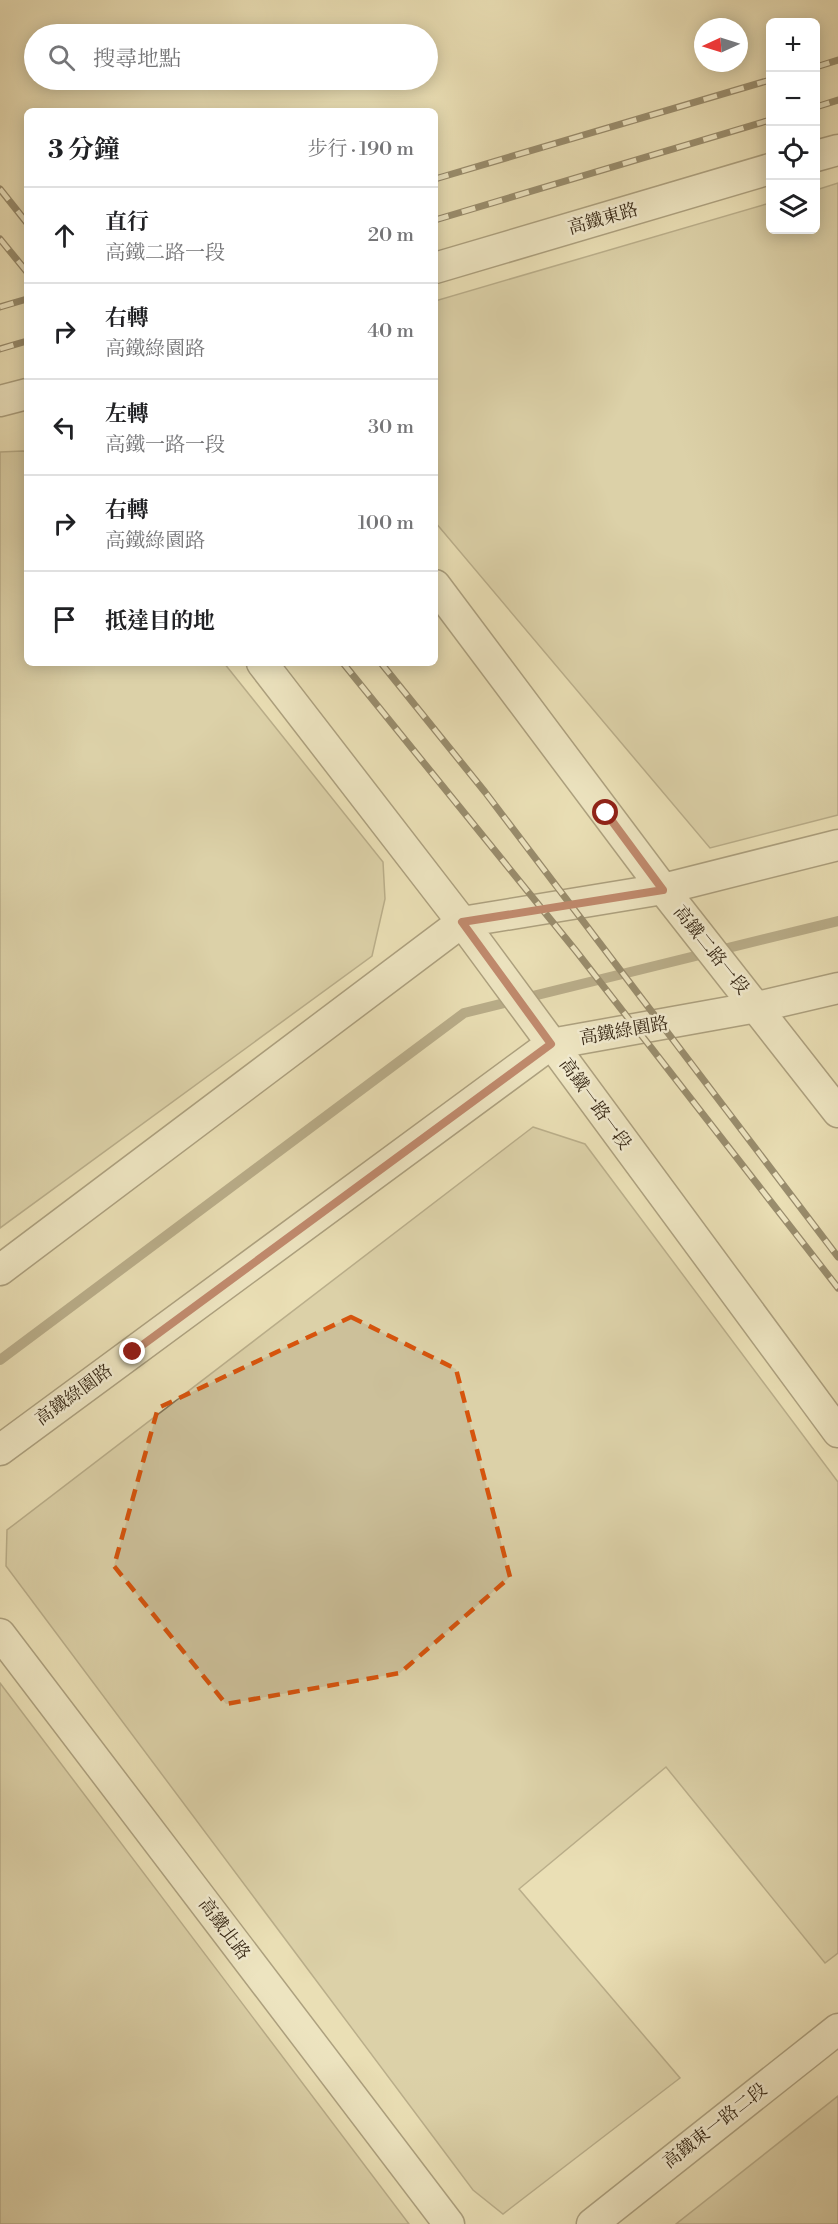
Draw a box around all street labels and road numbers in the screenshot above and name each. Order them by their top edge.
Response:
street label: 高鐵東路 [565,198,641,240]
street label: 高鐵二路一段 [668,901,754,999]
street label: 高鐵綠園路 [578,1012,670,1050]
street label: 高鐵一路一段 [554,1054,636,1154]
street label: 高鐵綠園路 [31,1359,117,1431]
street label: 高鐵北路 [193,1893,255,1965]
street label: 高鐵東一路二段 [658,2078,772,2174]

